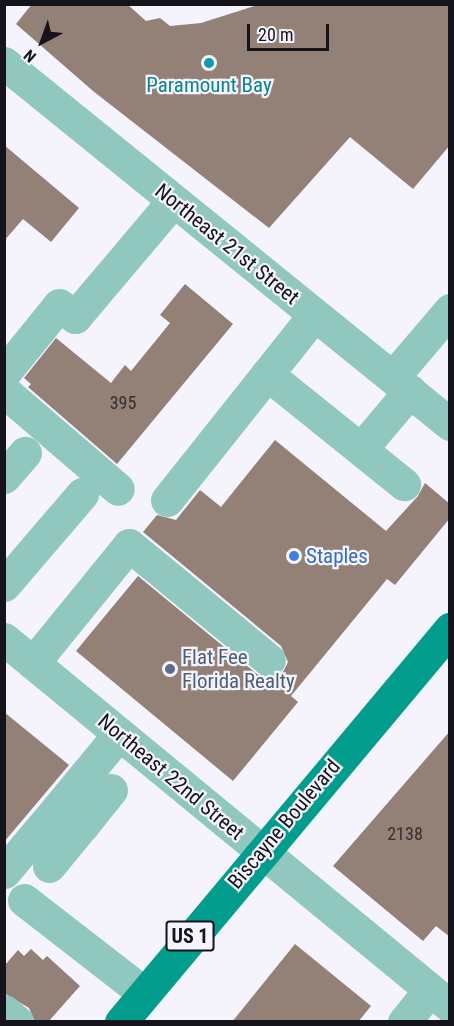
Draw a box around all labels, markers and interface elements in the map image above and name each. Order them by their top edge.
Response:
north arrow [12,12,72,72]
scale bar [250,12,332,50]
text: 20 m [258,24,293,45]
text: N [20,46,40,66]
marker: Paramount Bay [202,56,216,70]
place label: Paramount Bay [146,72,272,98]
street label: Northeast 21st Street [150,178,304,310]
house number: 395 [110,392,136,414]
place label: Staples [306,543,368,569]
marker: Staples [287,549,301,563]
place label: Flat Fee Florida Realty [182,644,295,694]
marker: Flat Fee Florida Realty [163,662,177,676]
street label: Northeast 22nd Street [93,709,249,845]
street label: Biscayne Boulevard [223,754,345,894]
house number: 2138 [387,823,423,845]
road number: US 1 [164,919,216,953]

